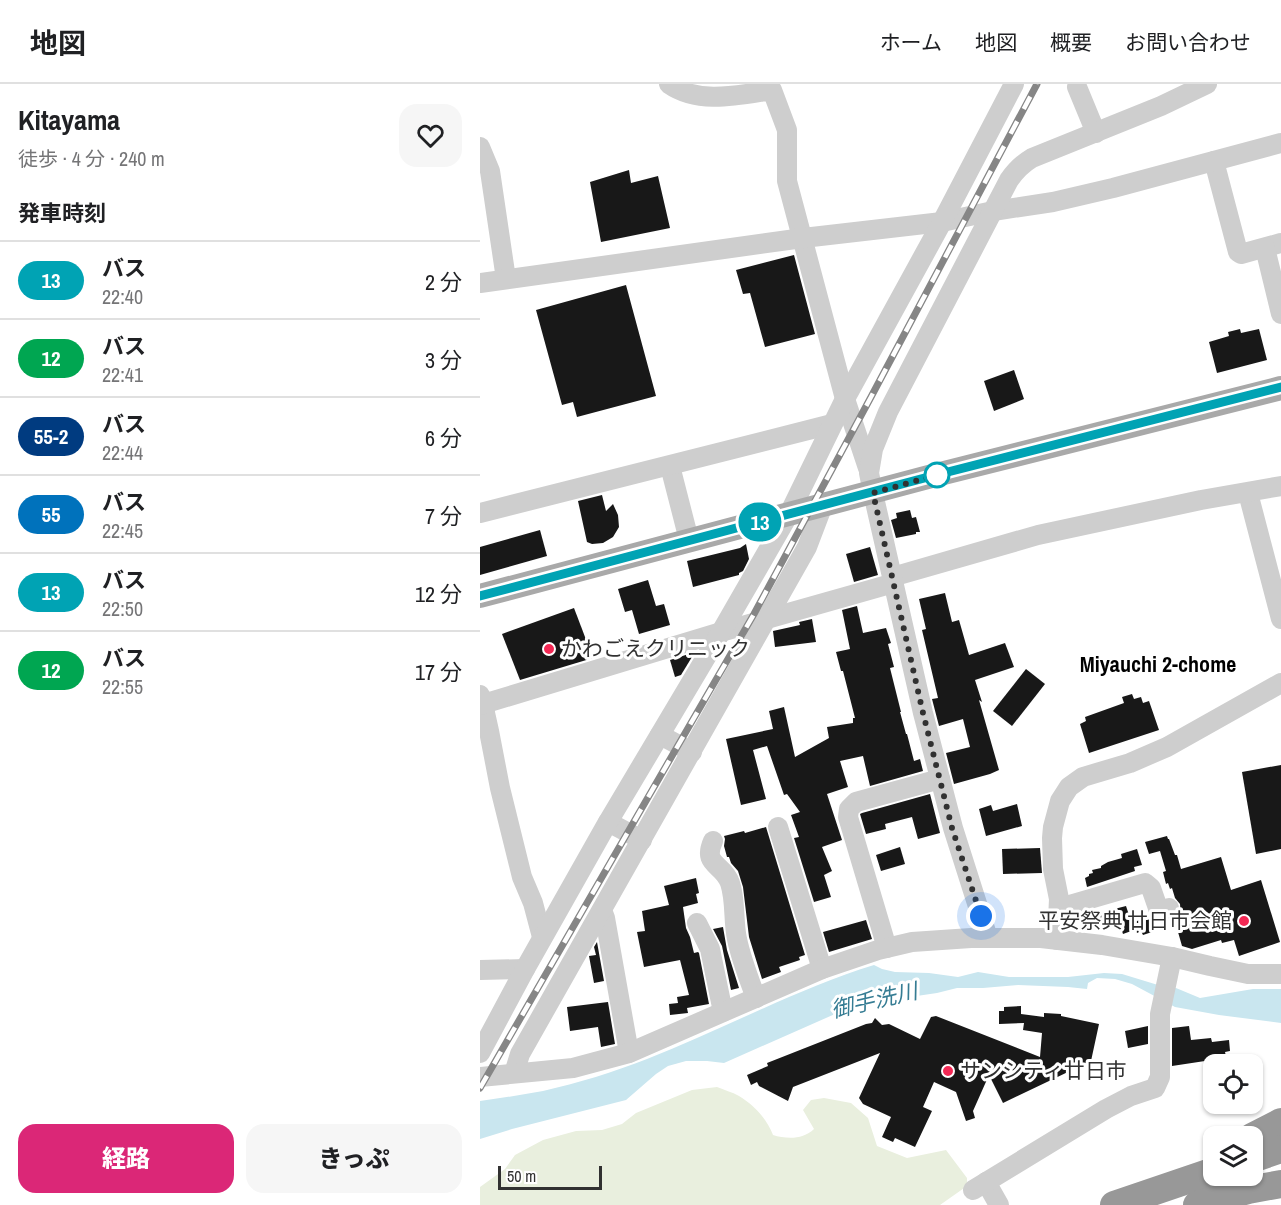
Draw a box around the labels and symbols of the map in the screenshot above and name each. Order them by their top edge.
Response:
unlabelled marker [924,462,950,488]
line badge: 13 [733,502,787,542]
place label: かわごえクリニック [561,634,750,663]
marker: かわごえクリニック [542,642,556,656]
district label: Miyauchi 2-chome [1080,649,1236,679]
your location [966,901,996,931]
place label: 平安祭典 廿日市会館 [1038,906,1232,935]
marker: 平安祭典 廿日市会館 [1237,914,1251,928]
water label: 御手洗川 [828,975,922,1025]
place label: サンシティ廿日市 [960,1056,1127,1085]
marker: サンシティ廿日市 [941,1064,955,1078]
scale bar [498,1163,602,1190]

